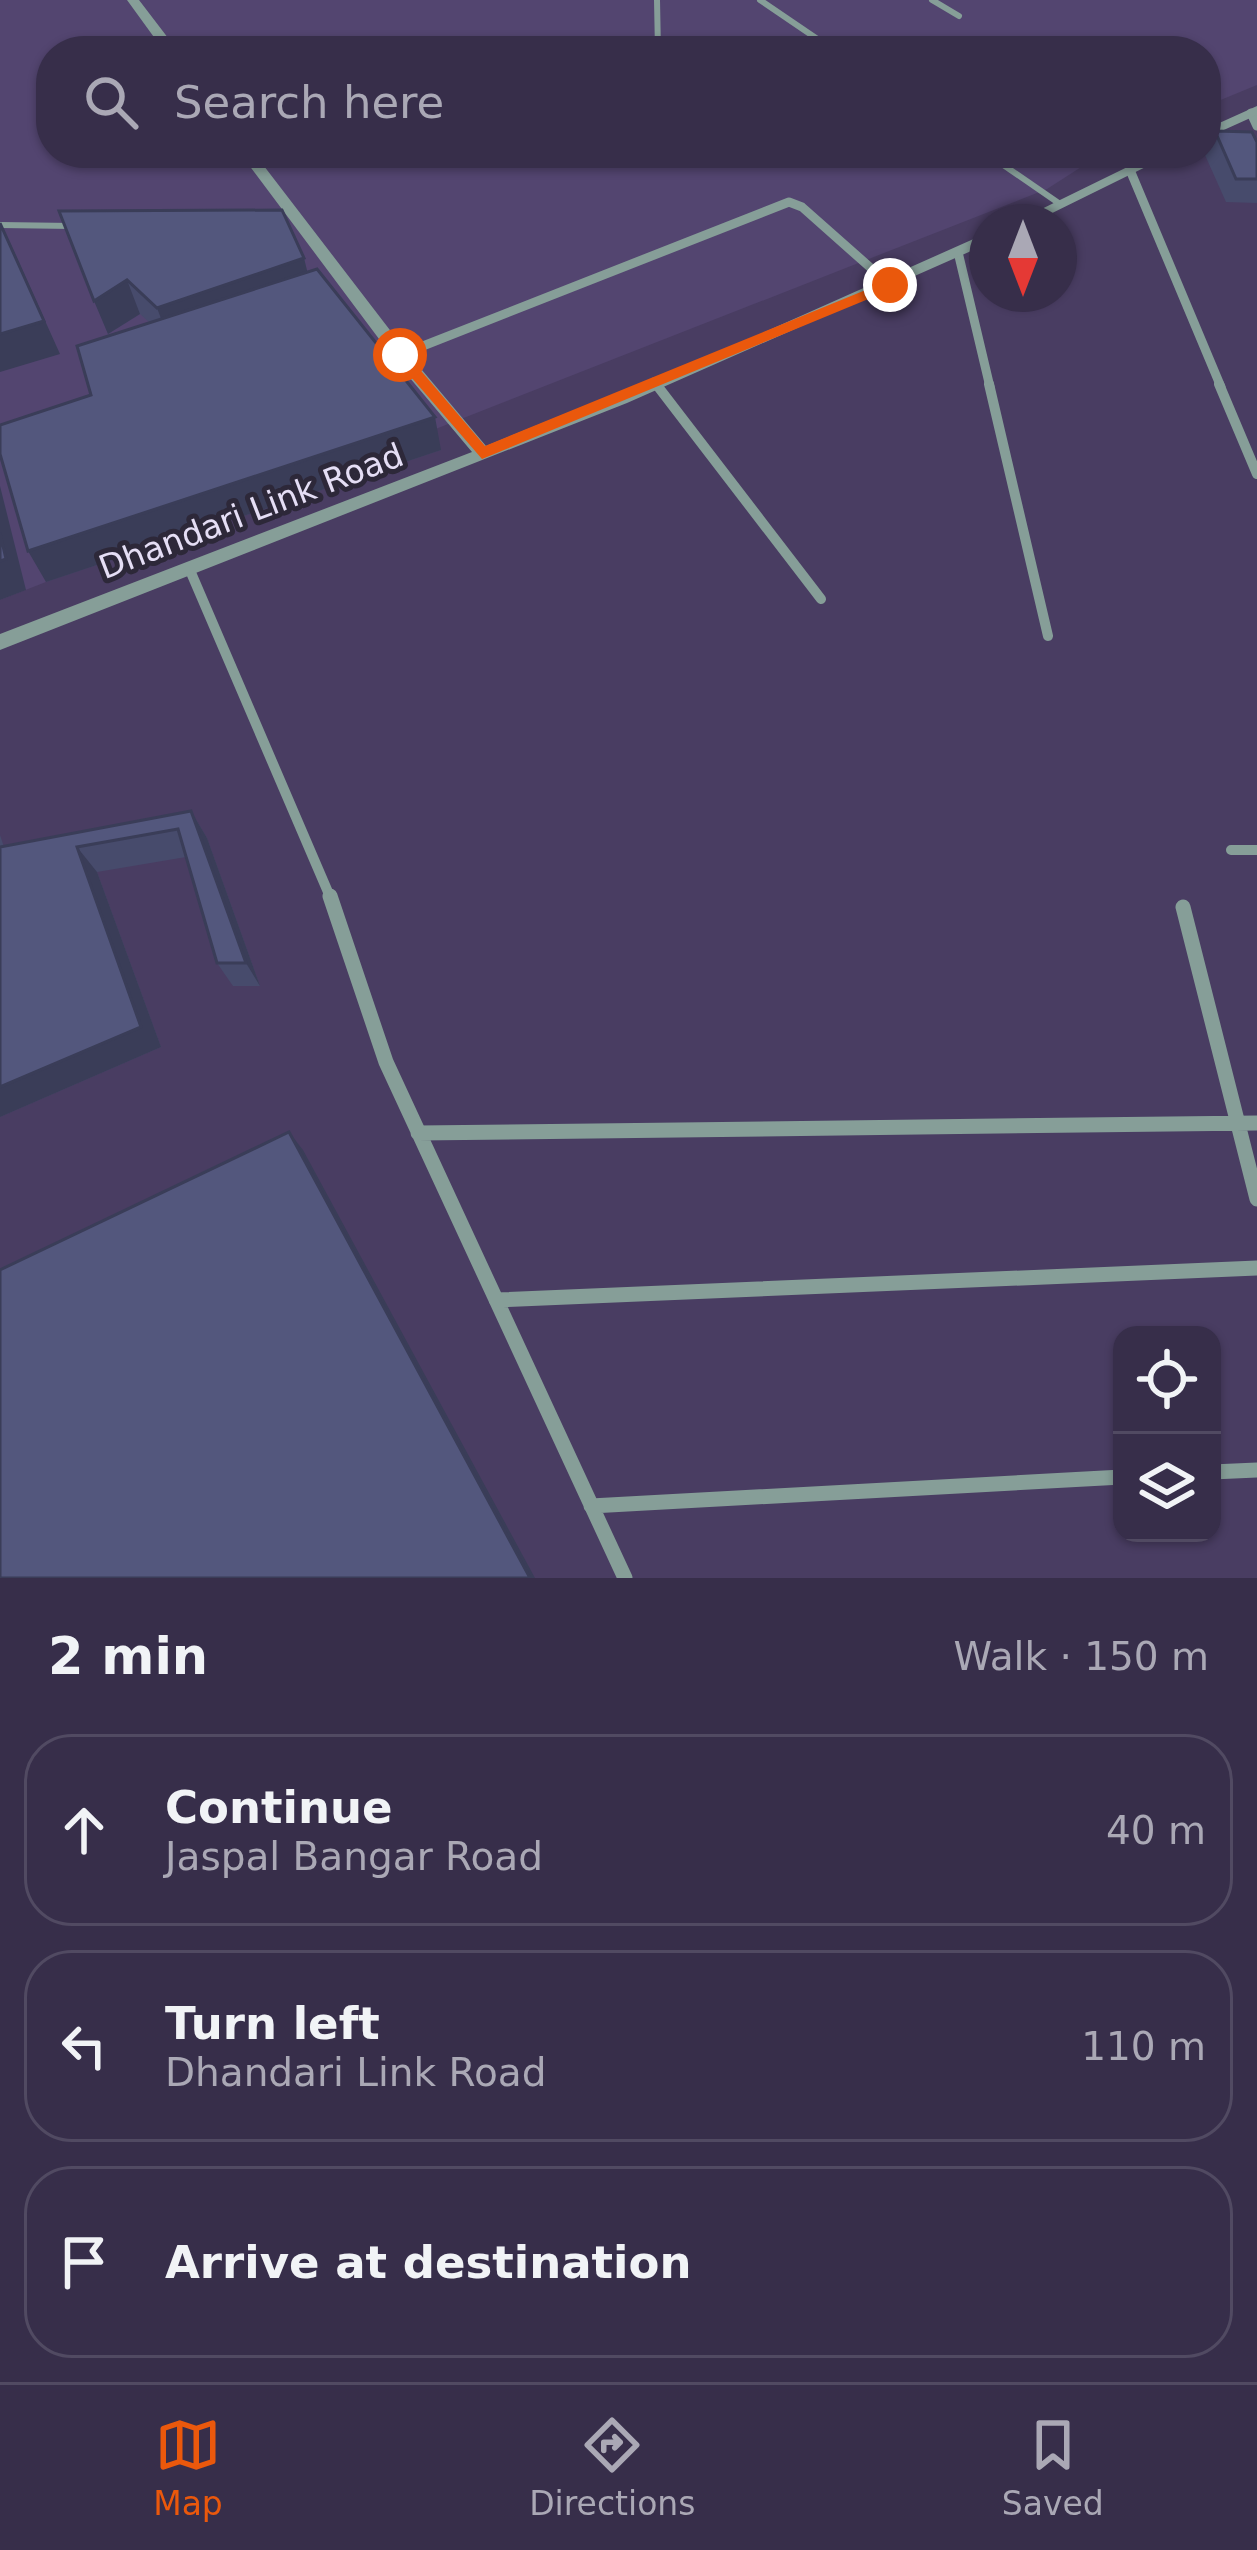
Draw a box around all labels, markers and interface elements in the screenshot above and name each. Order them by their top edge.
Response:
search box [36,36,1221,168]
icon: search [78,69,144,135]
text: Search here [174,76,444,129]
north arrow [969,204,1077,312]
route end [863,258,917,312]
route start [373,328,427,382]
street label: Dhandari Link Road [93,435,409,587]
map controls [1113,1326,1221,1542]
button: locate [1113,1326,1221,1434]
button: layers [1113,1434,1221,1542]
text: 2 min [48,1627,208,1686]
text: Walk · 150 m [954,1634,1209,1679]
text: Continue [165,1781,393,1834]
icon: ahead [51,1797,117,1863]
text: 40 m [1106,1808,1206,1853]
text: Jaspal Bangar Road [165,1834,543,1879]
text: Turn left [165,1997,380,2050]
icon: left [51,2013,117,2079]
text: 110 m [1081,2024,1206,2069]
text: Dhandari Link Road [165,2050,546,2095]
icon: arrive [51,2229,117,2295]
text: Arrive at destination [165,2236,691,2289]
tab: Map [153,2412,223,2523]
tab: Directions [529,2412,695,2523]
tab: Saved [1002,2412,1104,2523]

